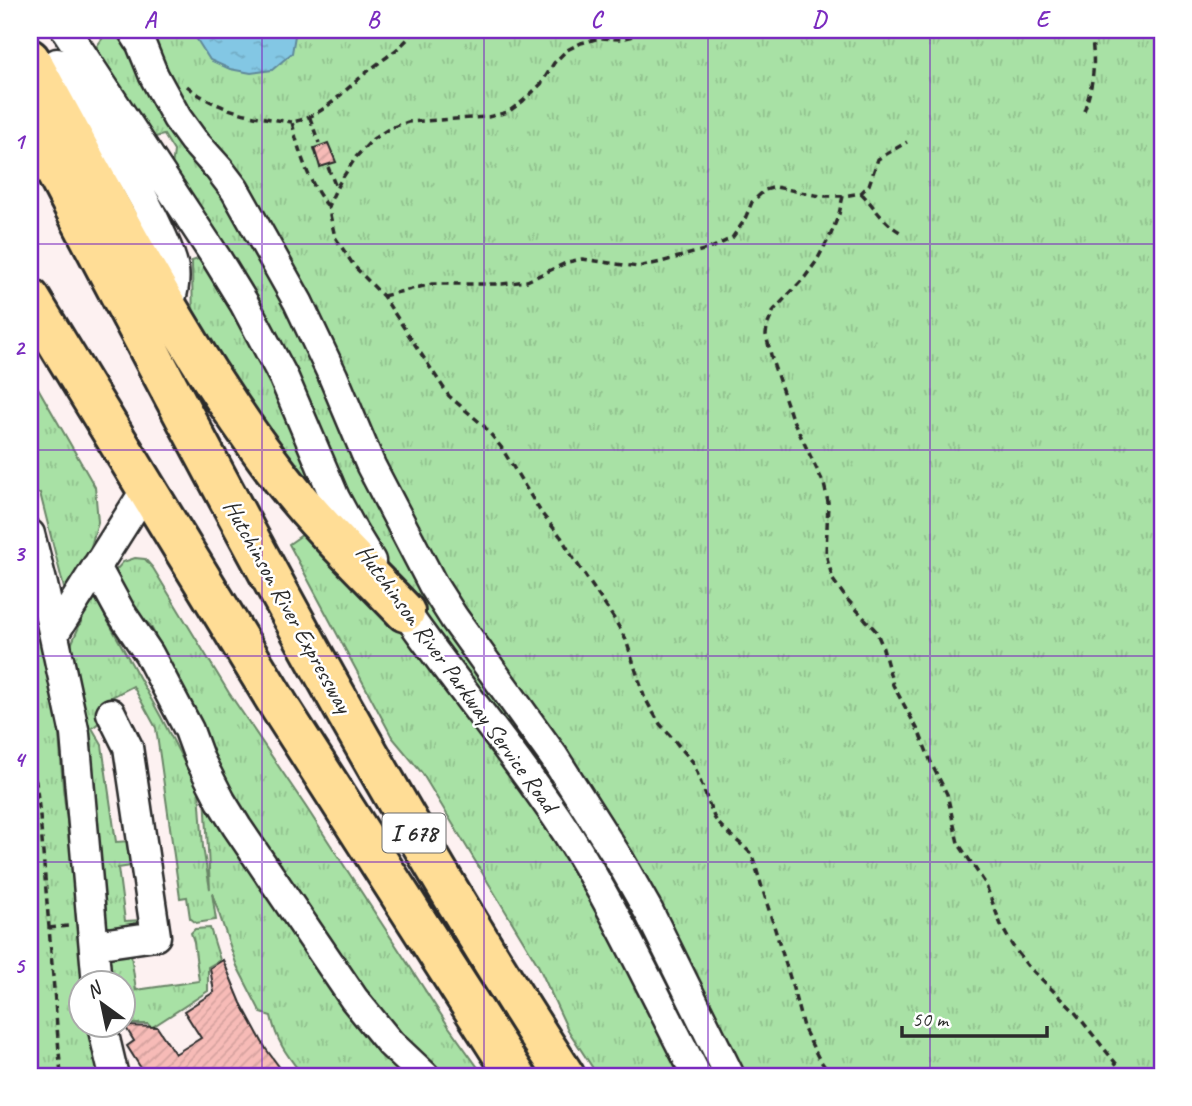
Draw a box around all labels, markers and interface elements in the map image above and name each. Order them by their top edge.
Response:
text: A [144,5,158,34]
text: B [367,5,381,34]
text: C [591,5,605,34]
text: D [812,5,828,34]
text: E [1036,5,1052,34]
text: 1 [14,127,27,156]
text: 2 [14,333,27,362]
street label: Hutchinson River Expressway [217,494,360,719]
street label: Hutchinson River Parkway Service Road [350,538,566,821]
text: 3 [14,539,27,568]
text: 4 [14,745,27,774]
road number: I 678 [382,814,446,852]
text: 5 [14,951,26,980]
north arrow [66,970,136,1040]
text: N [82,976,107,1004]
scale bar [902,994,1047,1038]
text: 50 m [912,1006,950,1032]

